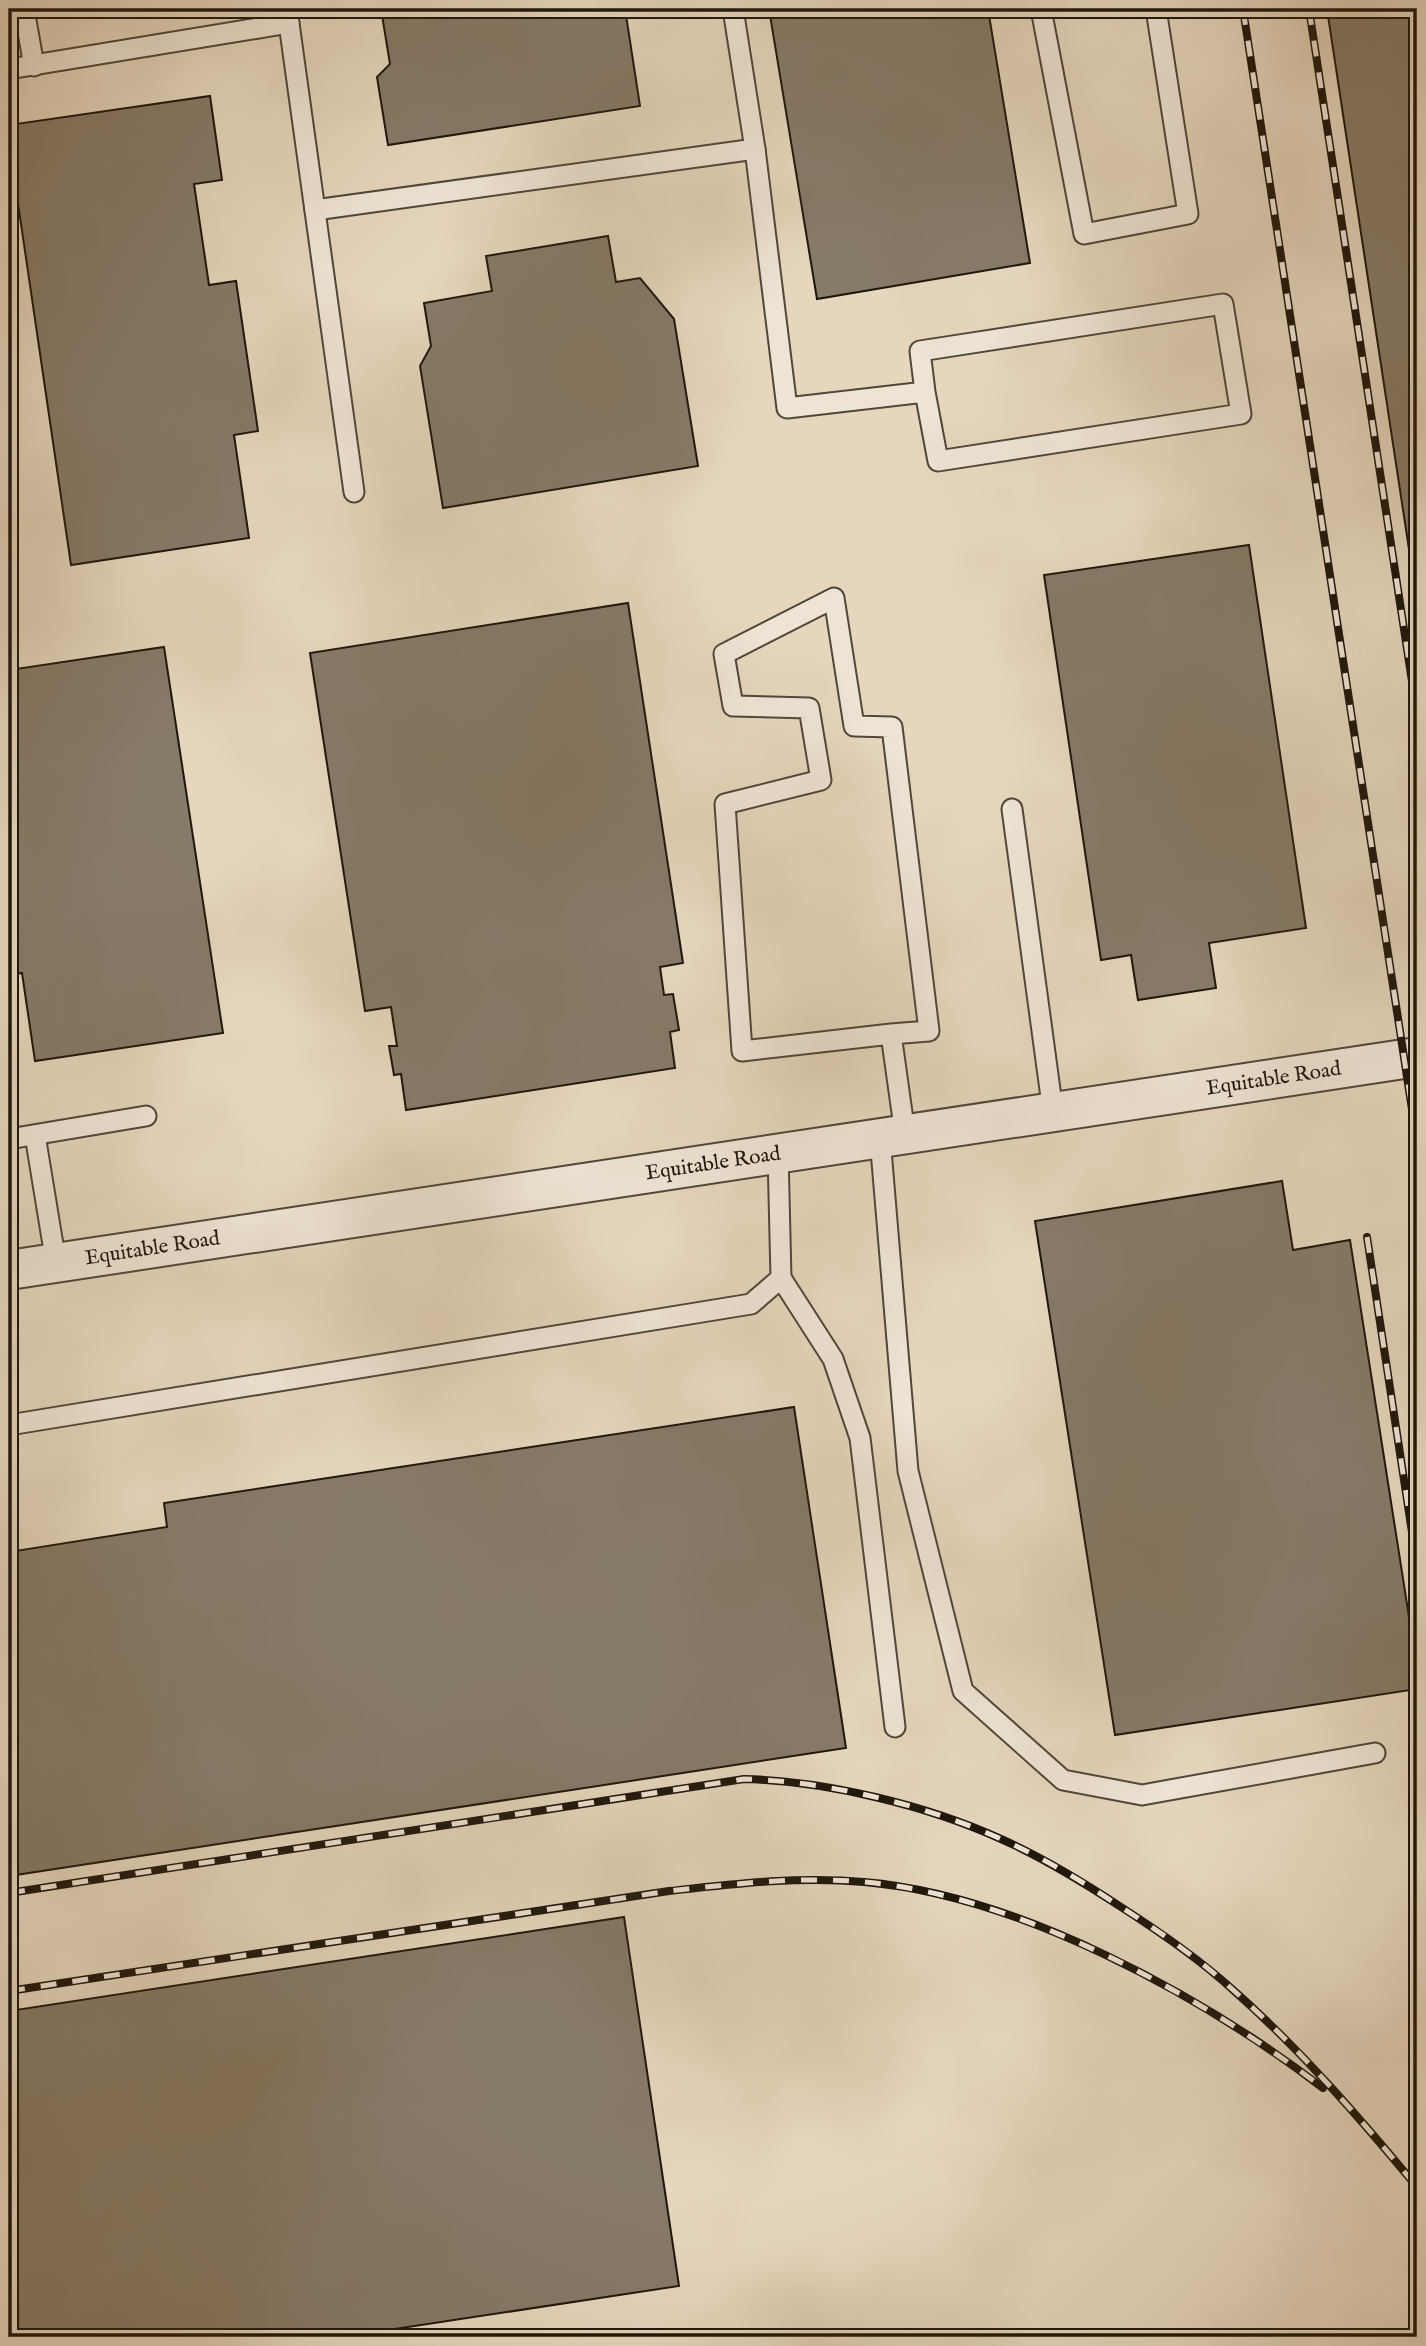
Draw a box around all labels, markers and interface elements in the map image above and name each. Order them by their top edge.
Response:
street label: Equitable Road [1204,1055,1344,1102]
street label: Equitable Road [644,1140,783,1187]
street label: Equitable Road [83,1225,223,1272]

